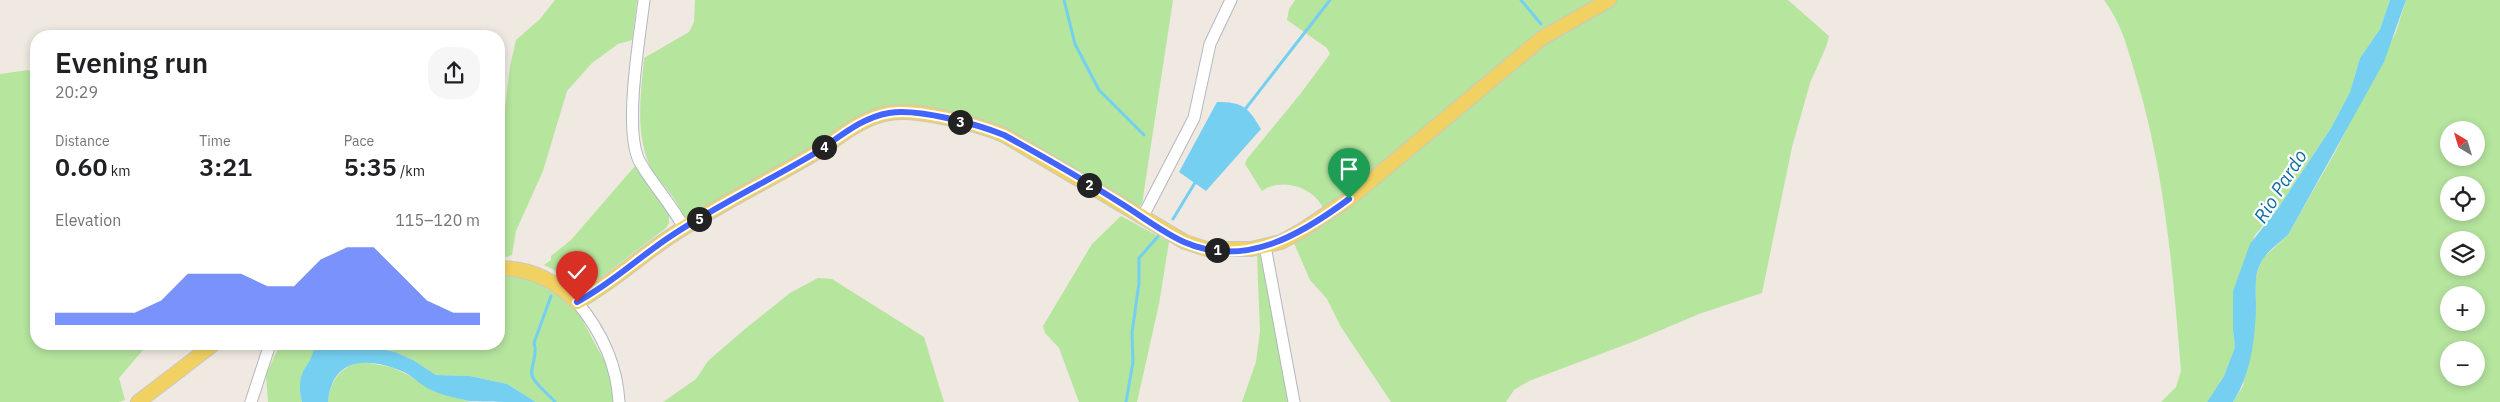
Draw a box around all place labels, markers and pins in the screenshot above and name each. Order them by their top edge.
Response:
pin: 3 [948,110,972,134]
pin: 4 [812,134,836,160]
pin [1328,148,1370,199]
pin: 2 [1076,172,1102,198]
pin: 5 [686,206,712,232]
pin: 1 [1204,238,1230,262]
pin [556,251,598,302]

